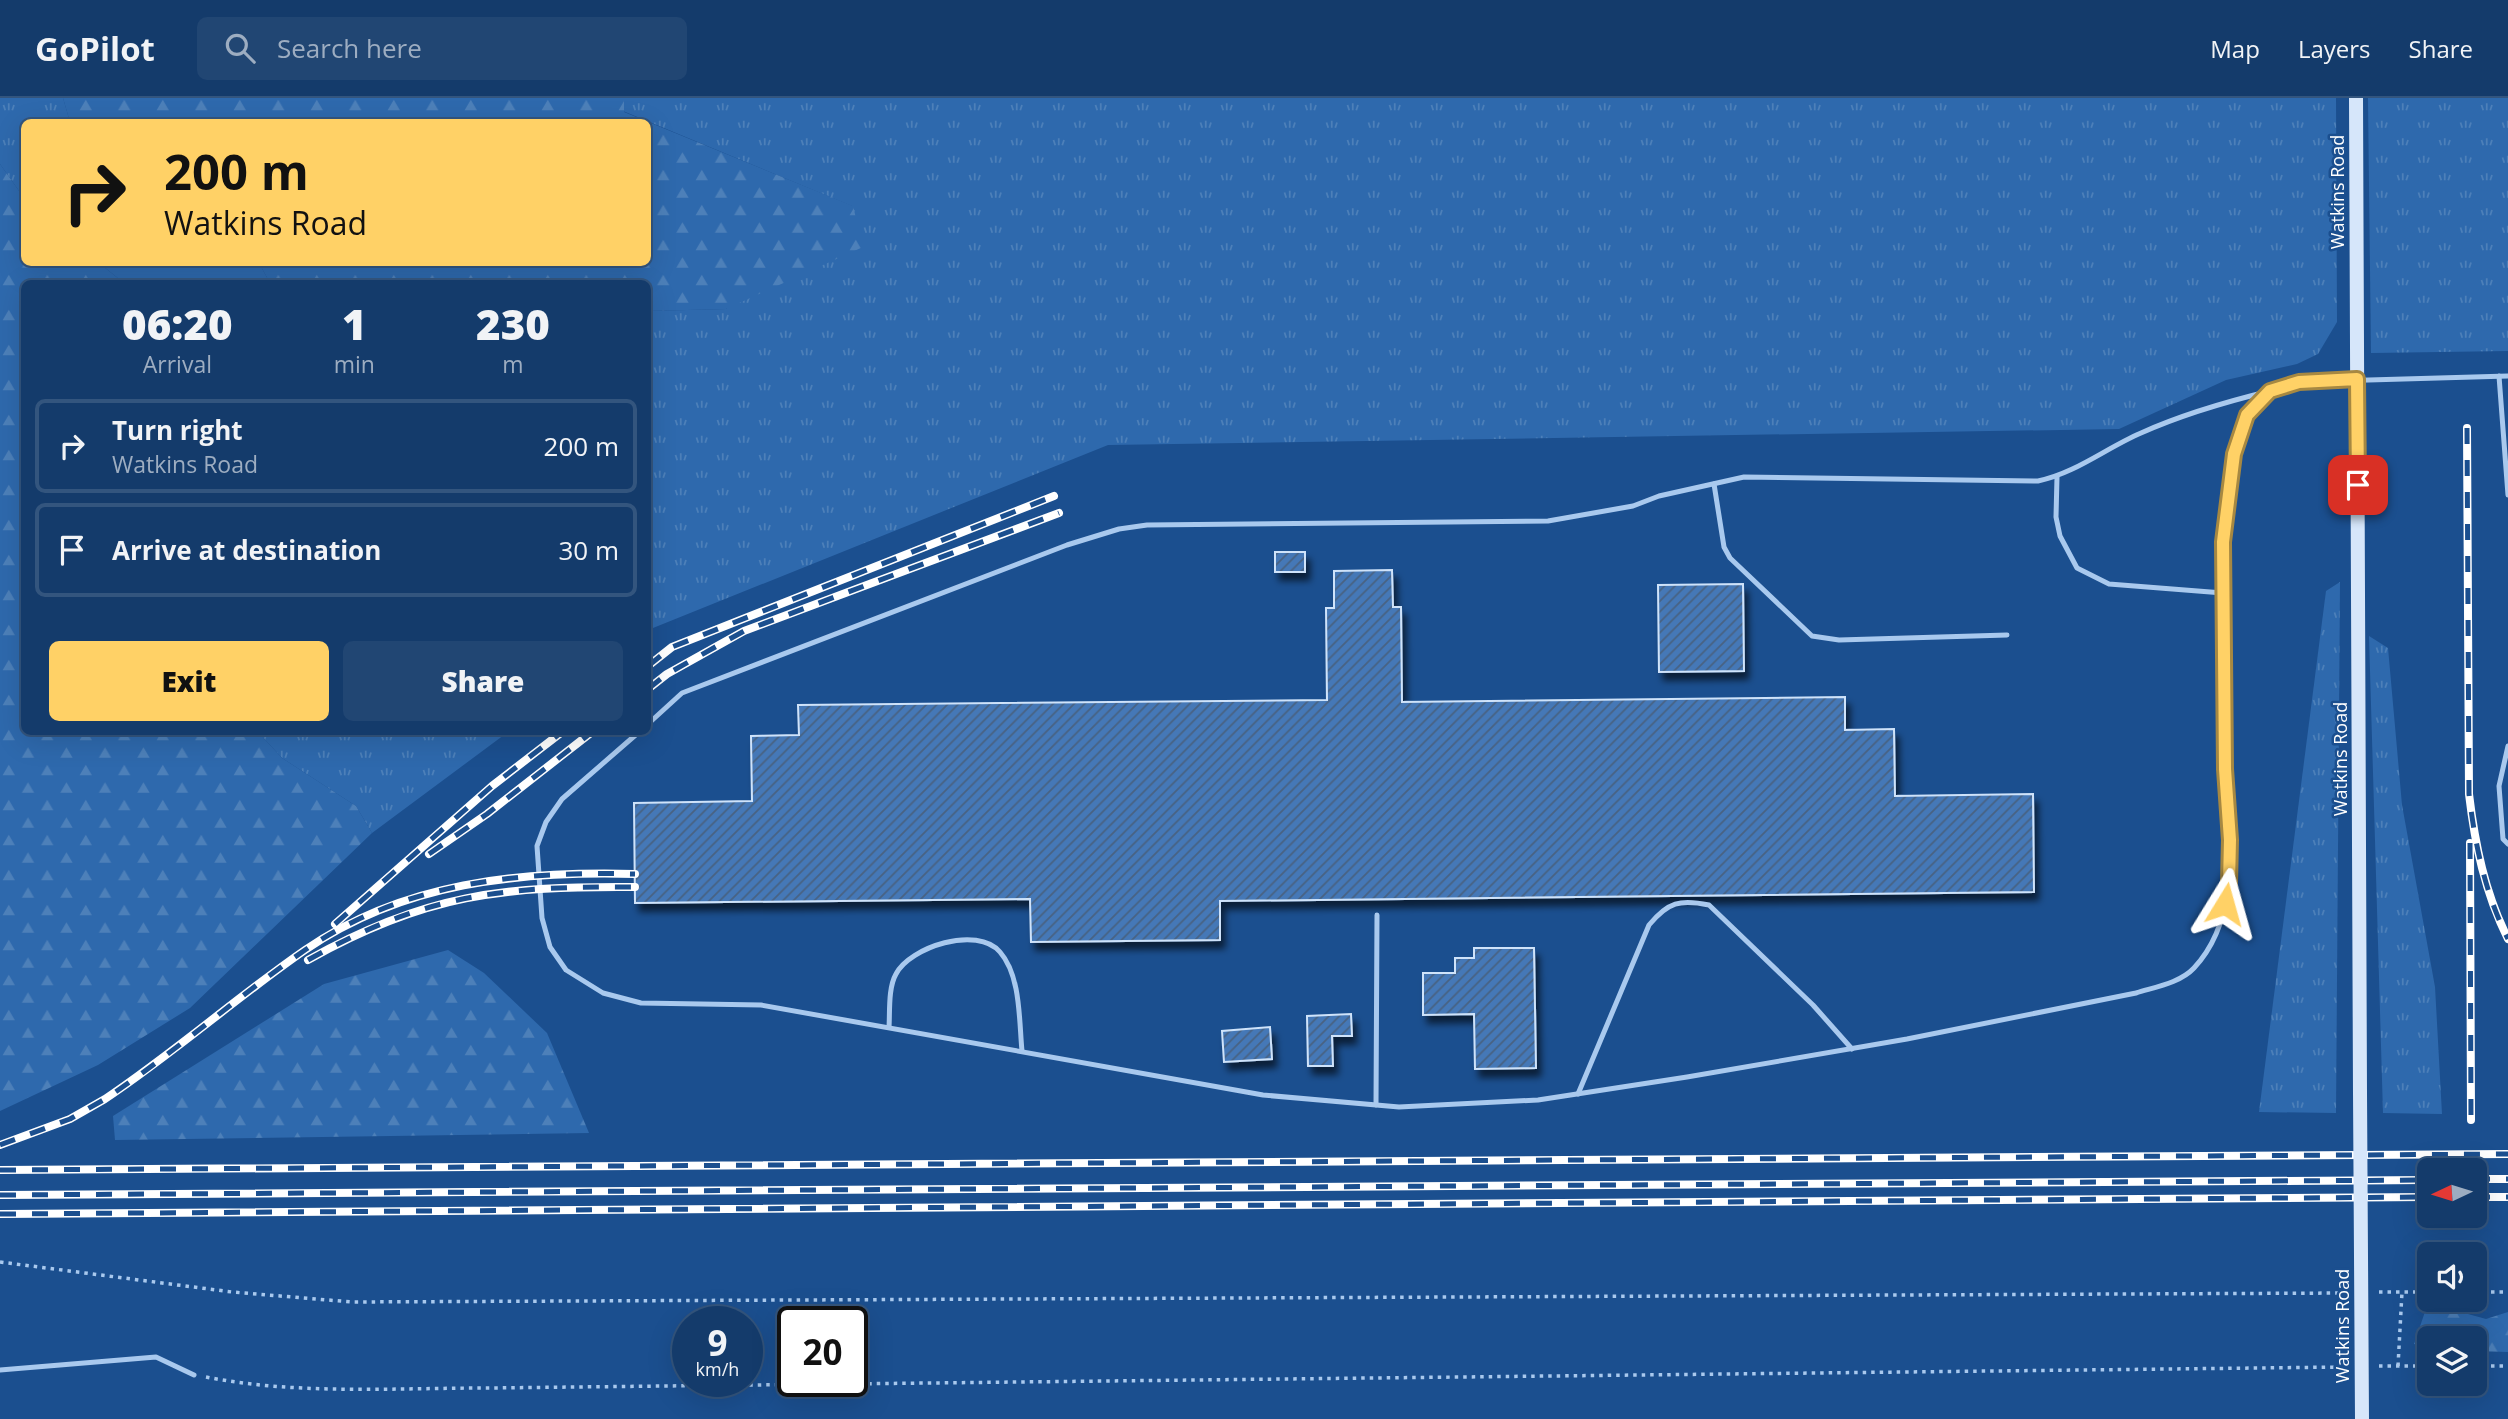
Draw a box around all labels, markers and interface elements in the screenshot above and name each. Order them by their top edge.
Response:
search box [197,17,687,80]
text: GoPilot [35,26,155,71]
icon: search [221,29,259,67]
text: Search here [277,30,422,66]
text: Map [2210,32,2260,65]
text: Layers [2298,32,2371,65]
text: Share [2409,32,2473,65]
street label: Watkins Road [2325,135,2349,249]
text: 200 m [164,138,309,204]
icon: right [49,147,140,238]
text: Watkins Road [164,201,367,244]
text: 06:20 [122,295,233,352]
text: 1 [342,295,367,352]
text: 230 [476,295,550,352]
text: Arrival [143,348,212,380]
text: min [334,348,375,380]
text: m [502,348,524,380]
text: Turn right [112,412,243,448]
icon: right [53,427,91,465]
text: 200 m [544,428,619,464]
text: Watkins Road [112,448,258,480]
pin [2328,455,2388,515]
icon: arrive [2339,466,2377,504]
icon: arrive [53,531,91,569]
text: Arrive at destination [112,532,381,568]
text: 30 m [558,532,619,568]
button: Exit [49,641,329,721]
button: Share [343,641,623,721]
street label: Watkins Road [2328,702,2352,816]
position arrow [2188,867,2262,941]
north arrow [2417,1158,2487,1228]
map controls [2417,1158,2487,1396]
button: sound [2417,1242,2487,1312]
street label: Watkins Road [2330,1269,2354,1383]
speed limit sign: 20 [777,1306,868,1397]
text: 9 [707,1319,728,1366]
button: layers [2417,1326,2487,1396]
text: km/h [696,1357,739,1381]

